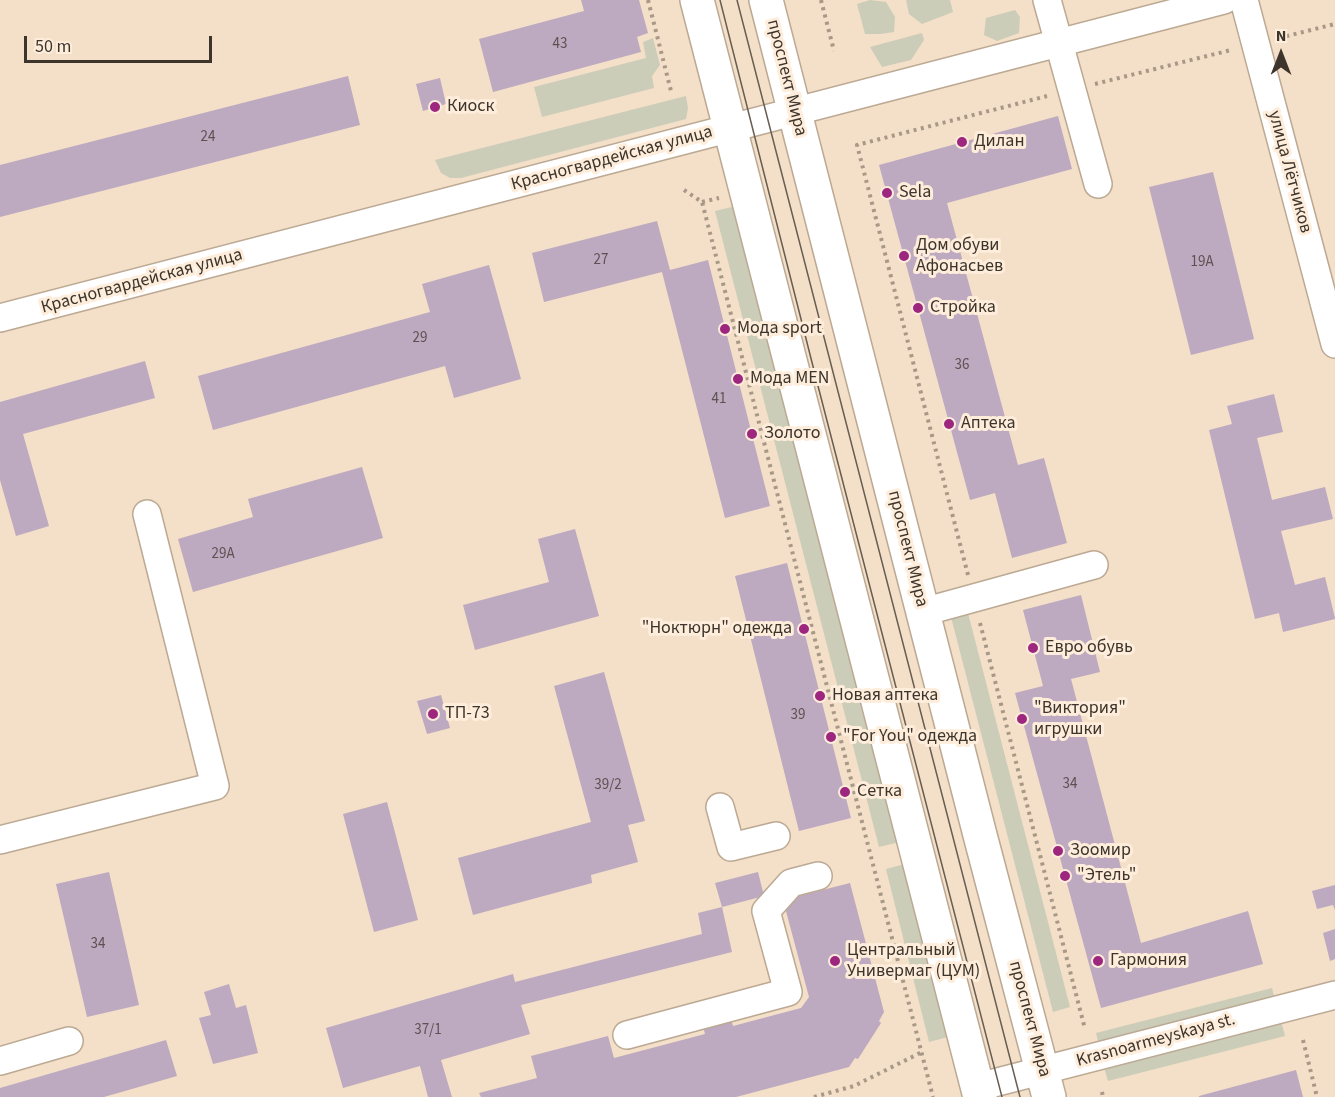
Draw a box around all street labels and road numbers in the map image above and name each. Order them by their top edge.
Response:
street label: проспект Мира [761,17,811,139]
street label: улица Лётчиков [1262,108,1316,236]
street label: Красногвардейская улица [509,122,715,196]
street label: Красногвардейская улица [39,245,245,319]
street label: проспект Мира [882,488,932,610]
street label: проспект Мира [1003,959,1055,1079]
street label: Krasnoarmeyskaya st. [1074,1009,1238,1073]

